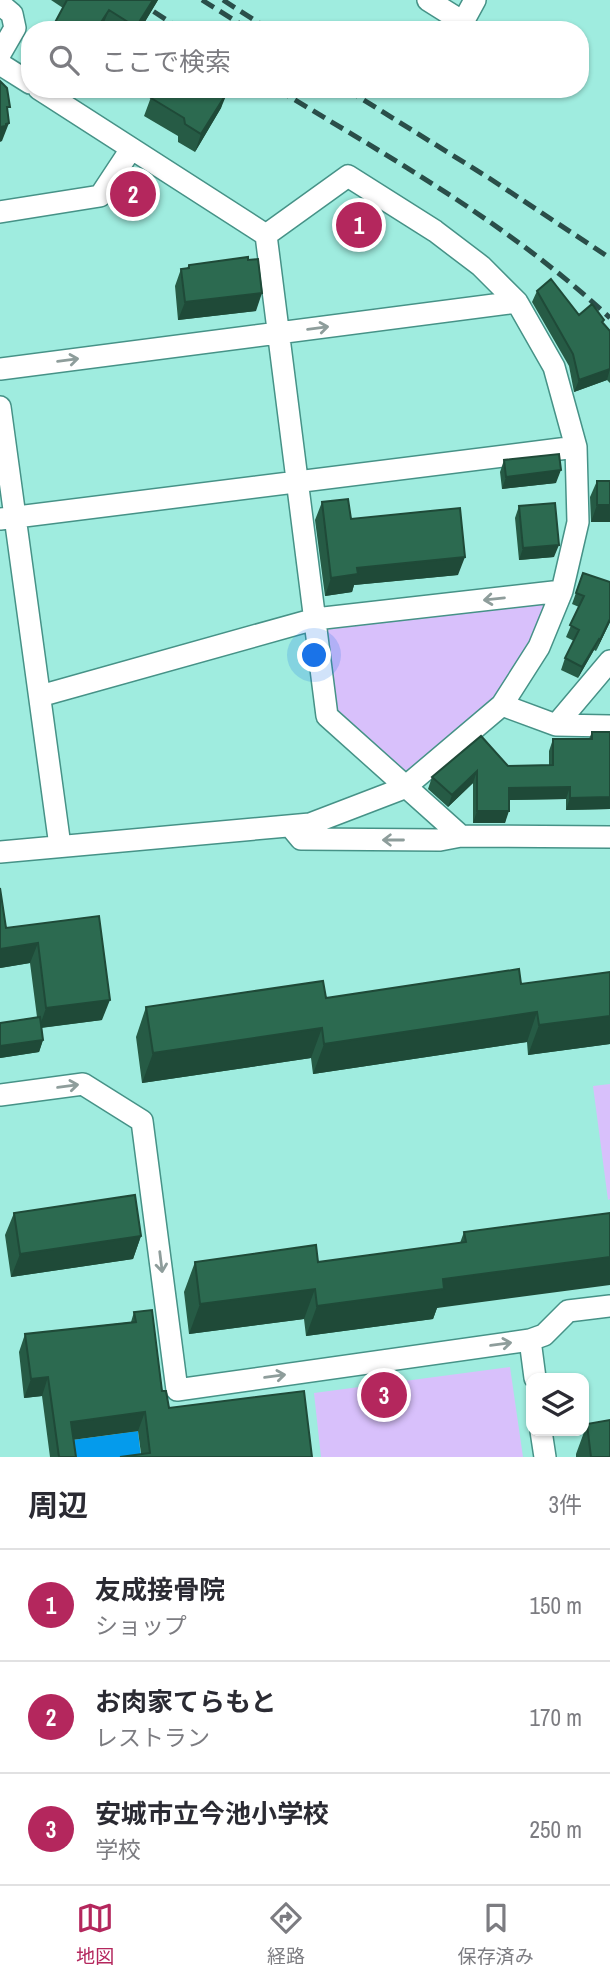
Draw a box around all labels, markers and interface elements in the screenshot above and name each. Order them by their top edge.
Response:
search box [21,21,589,98]
icon: search [45,41,83,79]
text: ここで検索 [101,44,231,79]
pin: 2 [110,168,156,220]
pin: 1 [336,199,382,251]
one-way arrow [306,321,328,334]
one-way arrow [56,354,79,367]
one-way arrow [483,592,506,605]
your location [297,638,331,672]
one-way arrow [382,833,405,847]
one-way arrow [56,1079,78,1092]
one-way arrow [154,1250,167,1273]
one-way arrow [489,1337,511,1350]
one-way arrow [263,1369,286,1382]
pin: 3 [361,1369,407,1421]
map controls [526,1373,589,1436]
button: layers [526,1373,589,1436]
text: 周辺 [28,1485,88,1525]
text: 3件 [549,1489,582,1520]
text: 友成接骨院 [95,1572,225,1607]
text: 1 [46,1590,56,1621]
text: 150 m [530,1590,582,1621]
text: ショップ [95,1610,187,1641]
text: お肉家てらもと [95,1684,276,1719]
text: 2 [46,1702,56,1733]
text: 170 m [530,1702,582,1733]
text: レストラン [95,1722,210,1753]
text: 安城市立今池小学校 [95,1796,329,1831]
text: 3 [46,1814,56,1845]
text: 250 m [530,1814,582,1845]
text: 学校 [95,1834,141,1865]
tab: 地図 [76,1899,114,1969]
tab: 経路 [267,1899,305,1969]
tab: 保存済み [458,1899,534,1969]

